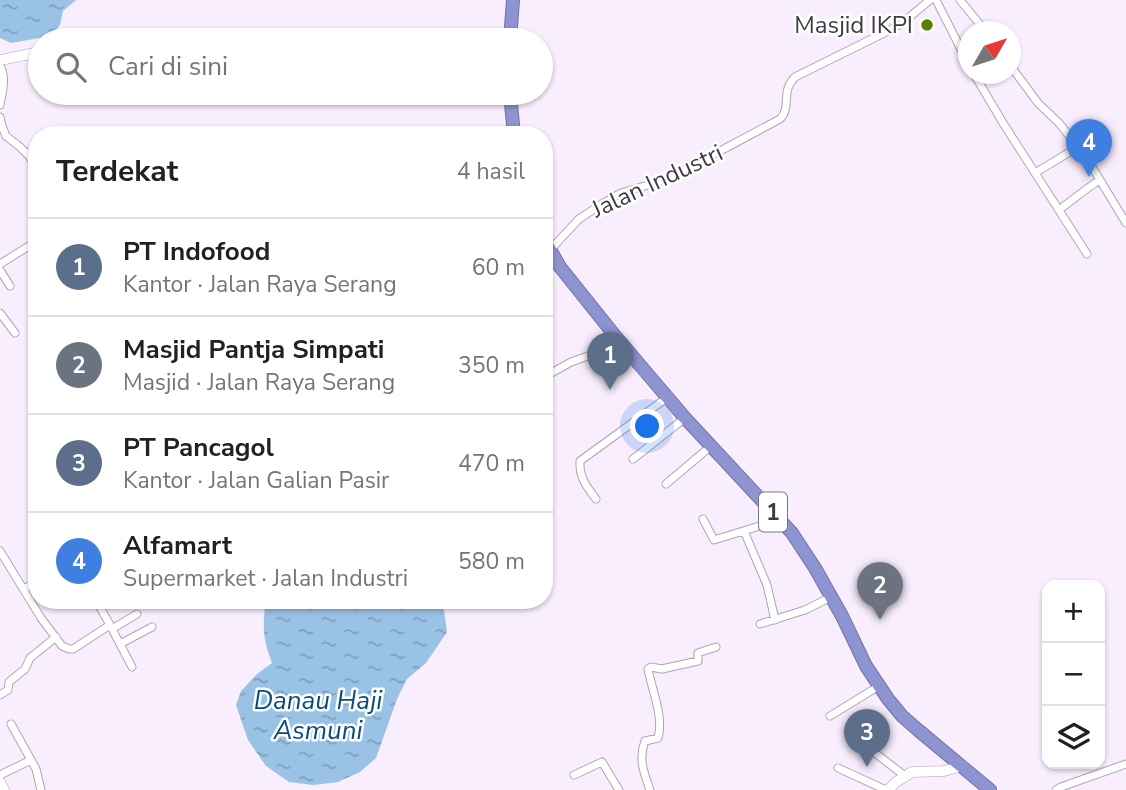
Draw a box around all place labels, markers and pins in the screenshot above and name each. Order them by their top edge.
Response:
place label: Masjid IKPI [794,9,913,41]
marker: Masjid IKPI [919,17,935,33]
pin: 4 [1066,119,1112,177]
pin: 1 [587,332,633,390]
pin: 2 [857,562,903,620]
pin: 3 [844,709,890,767]

